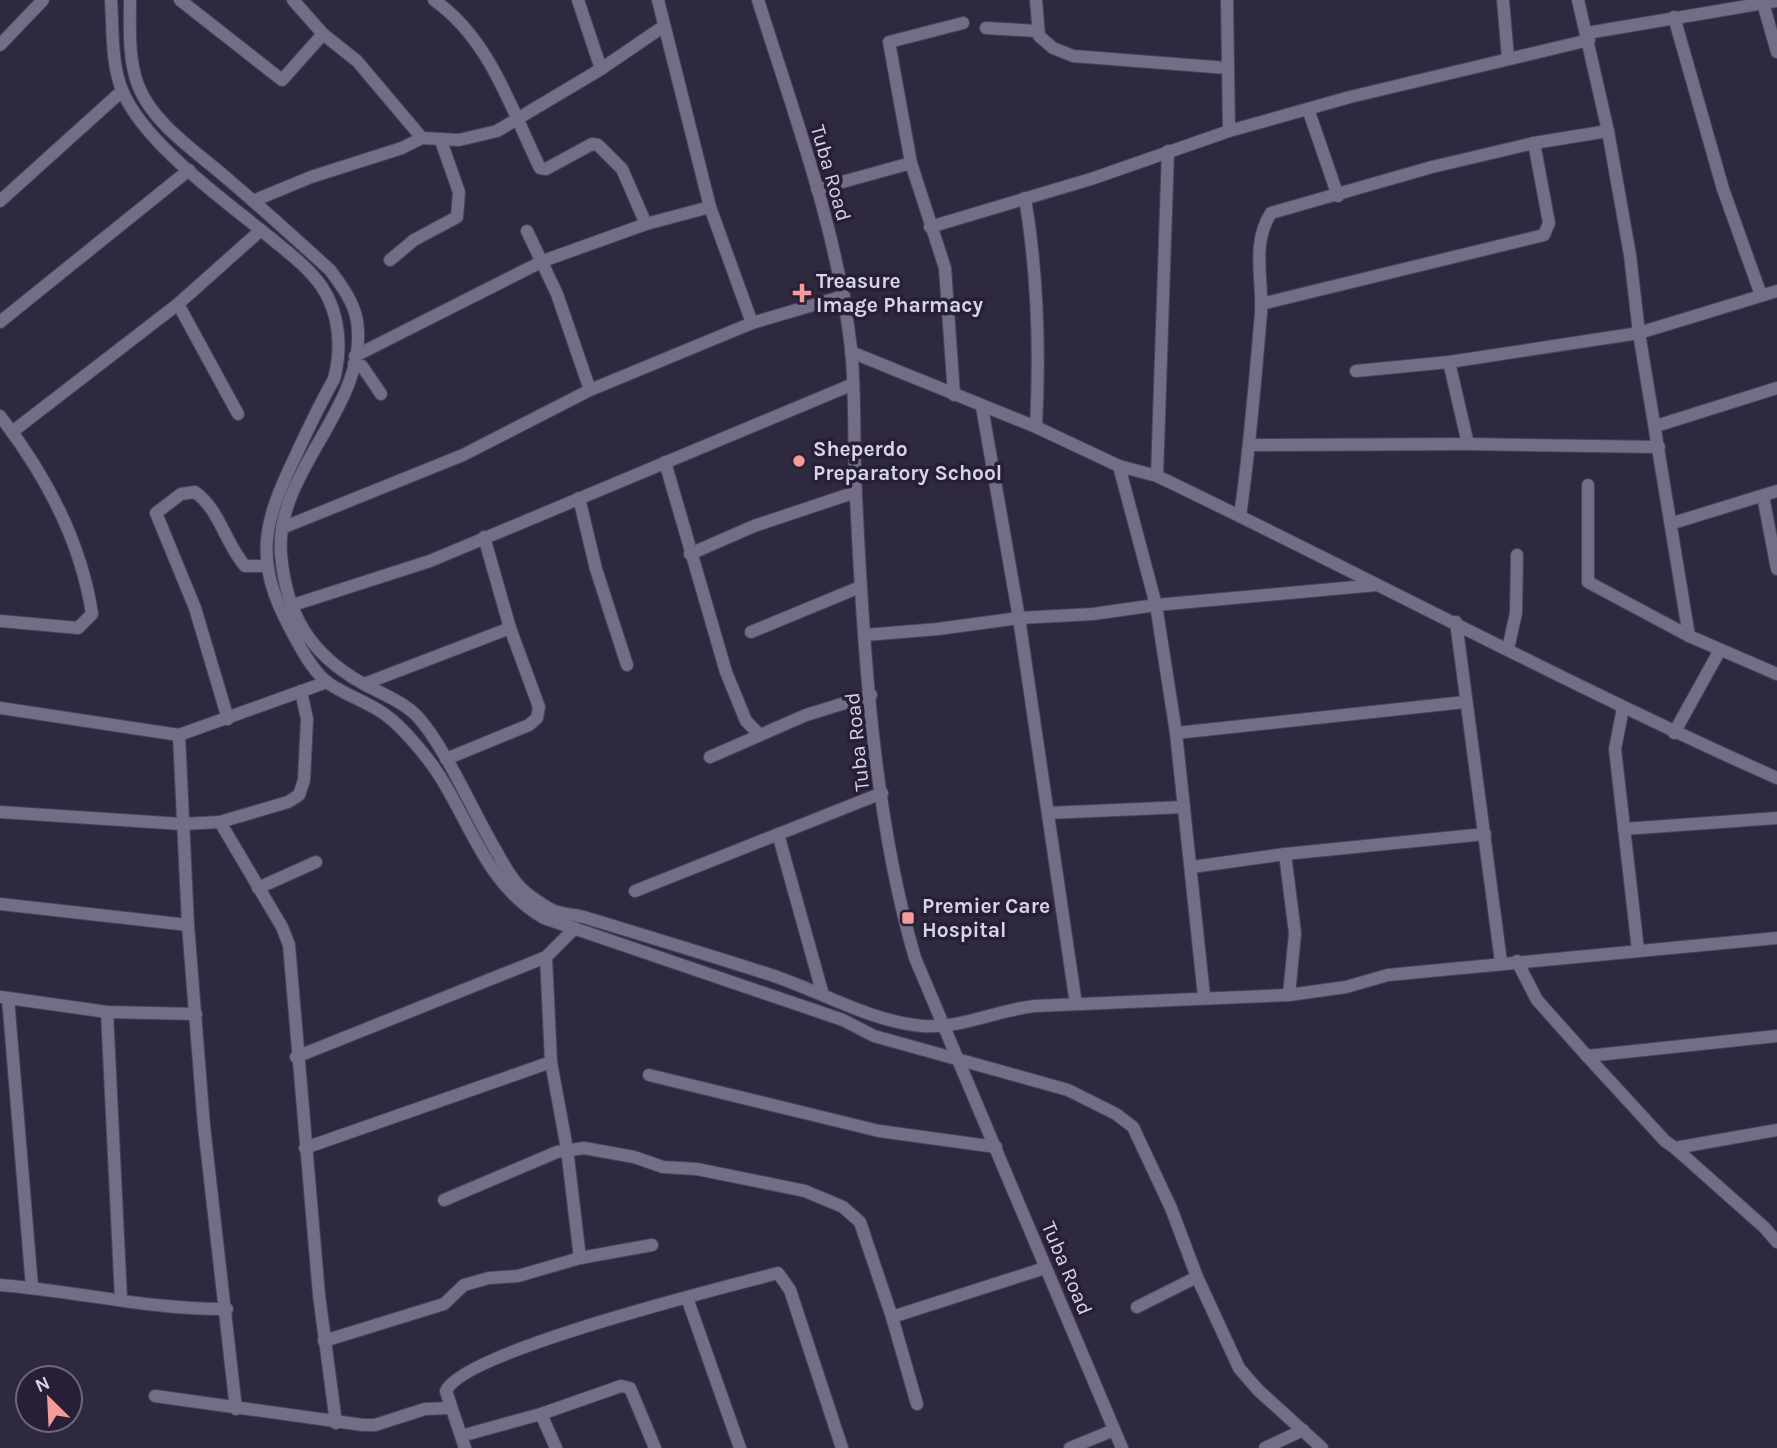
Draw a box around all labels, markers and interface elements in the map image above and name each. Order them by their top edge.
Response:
street label: Tuba Road [806,122,856,224]
place label: Treasure Image Pharmacy [816,269,983,317]
marker: Treasure Image Pharmacy [794,285,810,301]
place label: Sheperdo Preparatory School [813,437,1002,485]
marker: Sheperdo Preparatory School [791,453,807,469]
street label: Tuba Road [840,691,874,793]
place label: Premier Care Hospital [922,894,1050,942]
marker: Premier Care Hospital [900,910,916,926]
street label: Tuba Road [1037,1218,1097,1318]
north arrow [14,1364,84,1434]
text: N [32,1372,53,1397]

